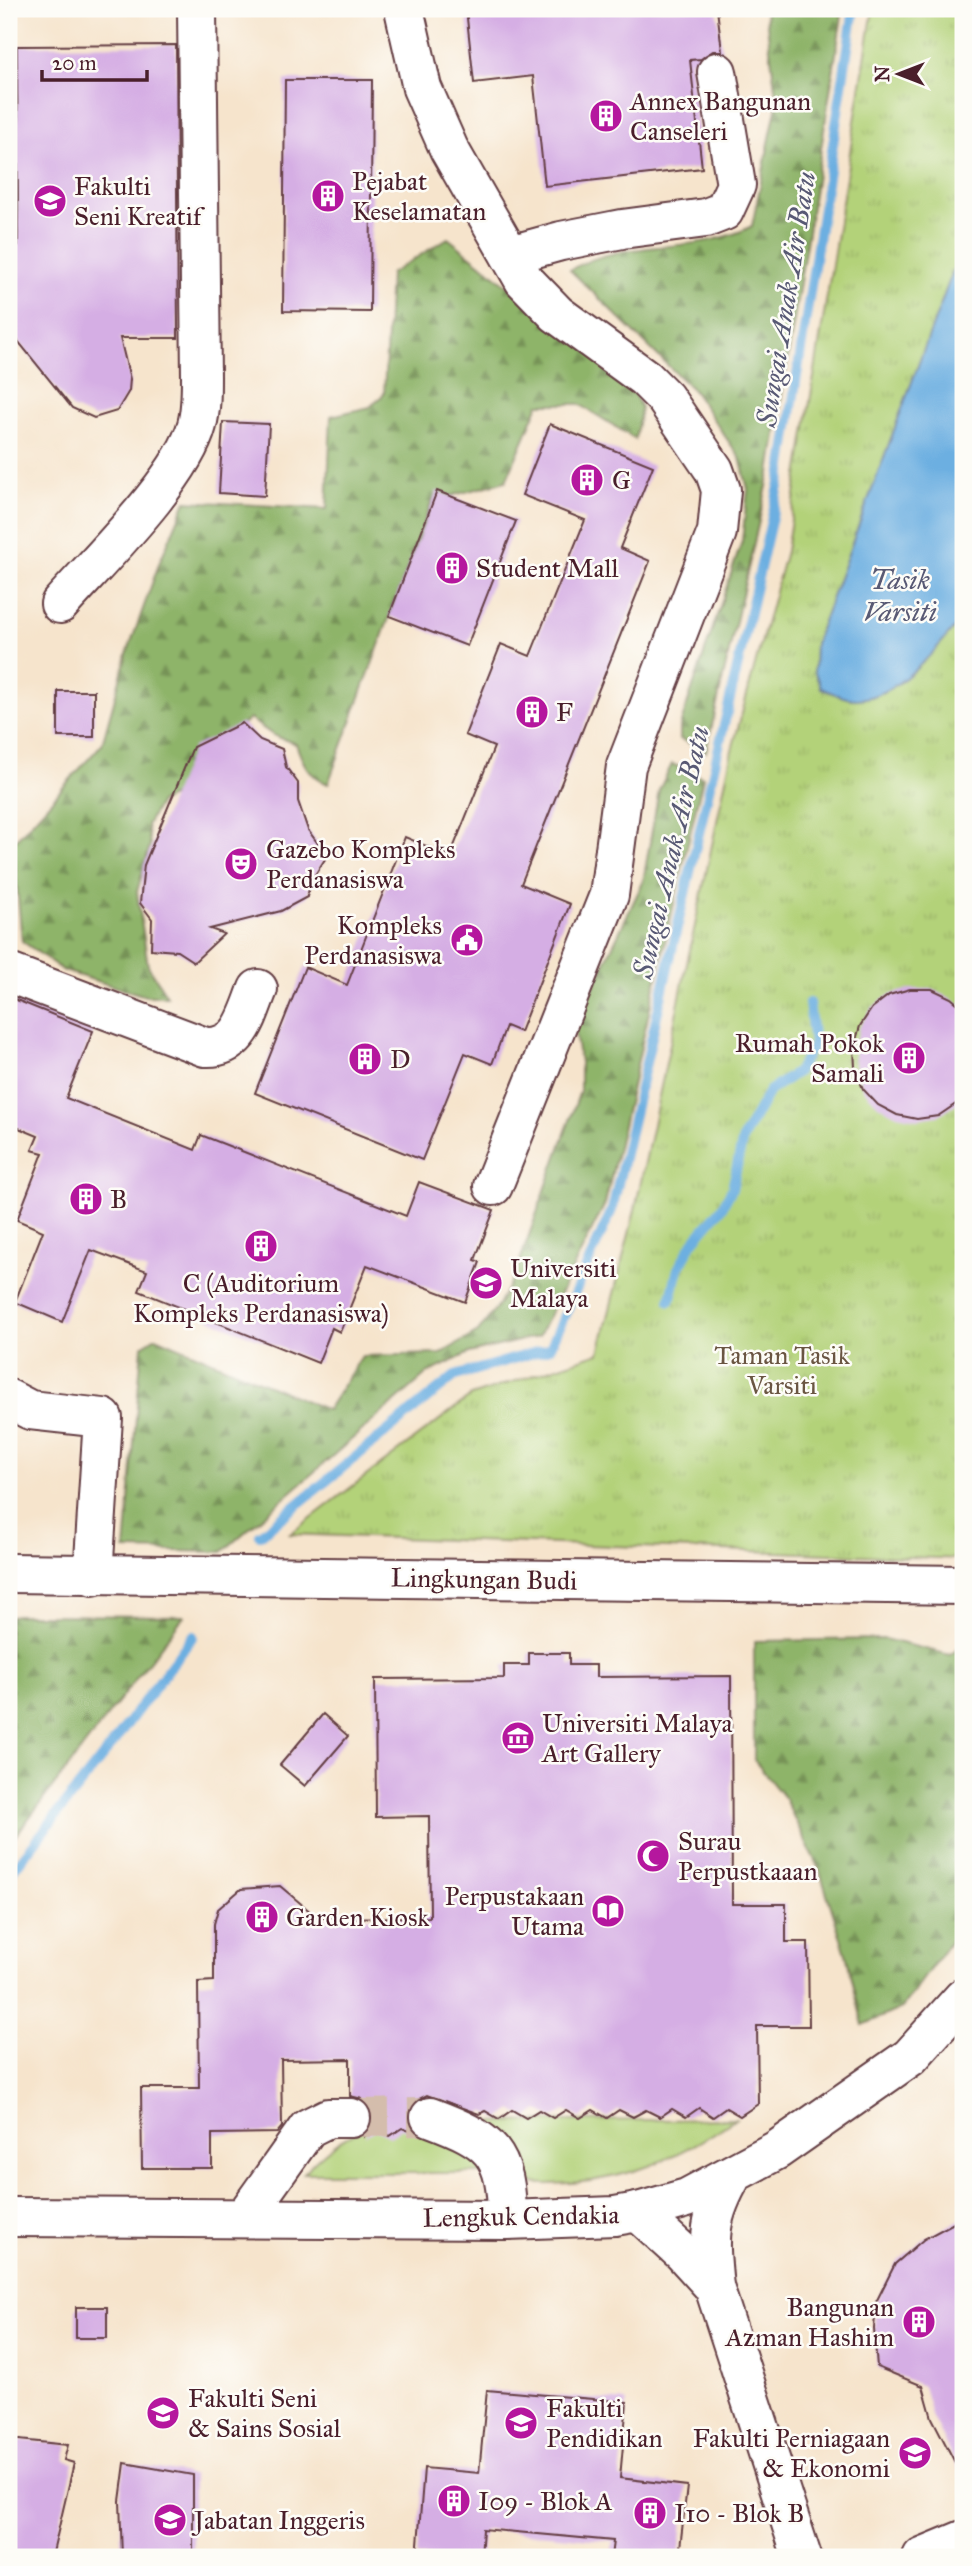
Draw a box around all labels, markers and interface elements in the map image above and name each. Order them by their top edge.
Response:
scale bar [42,38,147,82]
north arrow [864,38,934,108]
text: 20 m [52,50,97,76]
text: N [871,66,894,82]
place label: Annex Bangunan Canseleri [629,85,811,147]
building icon: Annex Bangunan Canseleri [587,97,625,135]
place label: Pejabat Keselamatan [352,165,486,227]
water label: Sungai Anak Air Batu [748,169,823,430]
place label: Fakulti Seni Kreatif [74,170,206,232]
building icon: Pejabat Keselamatan [309,177,347,215]
school or university icon: Fakulti Seni Kreatif [31,182,69,220]
building icon: G [568,461,606,499]
place label: G [612,464,631,496]
building icon: Student Mall [433,549,471,587]
place label: Student Mall [476,552,619,584]
water label: Tasik Varsiti [863,562,937,629]
building icon: F [513,693,551,731]
place label: F [556,696,573,728]
water label: Sungai Anak Air Batu [625,722,717,983]
place label: Gazebo Kompleks Perdanasiswa [266,833,456,895]
theatre icon: Gazebo Kompleks Perdanasiswa [222,845,260,883]
place label: Kompleks Perdanasiswa [304,909,442,971]
public building icon: Kompleks Perdanasiswa [448,921,486,959]
place label: Rumah Pokok Samali [735,1027,885,1089]
building icon: Rumah Pokok Samali [890,1039,928,1077]
building icon: D [346,1040,384,1078]
place label: D [390,1043,411,1075]
building icon: B [67,1180,105,1218]
place label: B [110,1183,127,1215]
building icon: C (Auditorium Kompleks Perdanasiswa) [242,1227,280,1265]
place label: Universiti Malaya [510,1252,616,1314]
school or university icon: Universiti Malaya [467,1264,505,1302]
place label: C (Auditorium Kompleks Perdanasiswa) [133,1267,389,1329]
park label: Taman Tasik Varsiti [714,1339,851,1401]
street label: Lingkungan Budi [390,1561,578,1597]
place label: Universiti Malaya Art Gallery [541,1707,733,1769]
museum icon: Universiti Malaya Art Gallery [499,1719,537,1757]
place label: Surau Perpustkaaan [678,1825,817,1887]
mosque icon: Surau Perpustkaaan [634,1837,672,1875]
place label: Perpustakaan Utama [445,1880,584,1942]
library icon: Perpustakaan Utama [589,1892,627,1930]
building icon: Garden Kiosk [243,1898,281,1936]
place label: Garden Kiosk [286,1901,430,1933]
street label: Lengkuk Cendakia [422,2198,620,2234]
place label: Bangunan Azman Hashim [725,2291,894,2353]
building icon: Bangunan Azman Hashim [900,2303,938,2341]
place label: Fakulti Seni & Sains Sosial [188,2382,341,2444]
place label: Fakulti Pendidikan [546,2392,663,2454]
school or university icon: Fakulti Seni & Sains Sosial [144,2394,182,2432]
school or university icon: Fakulti Pendidikan [502,2404,540,2442]
place label: Fakulti Perniagaan & Ekonomi [693,2422,890,2484]
school or university icon: Fakulti Perniagaan & Ekonomi [896,2434,934,2472]
building icon: I09 - Blok A [435,2482,473,2520]
place label: I09 - Blok A [478,2485,613,2517]
building icon: I10 - Blok B [631,2494,669,2532]
place label: I10 - Blok B [674,2497,804,2529]
school or university icon: Jabatan Inggeris [151,2501,189,2539]
place label: Jabatan Inggeris [191,2504,365,2536]

